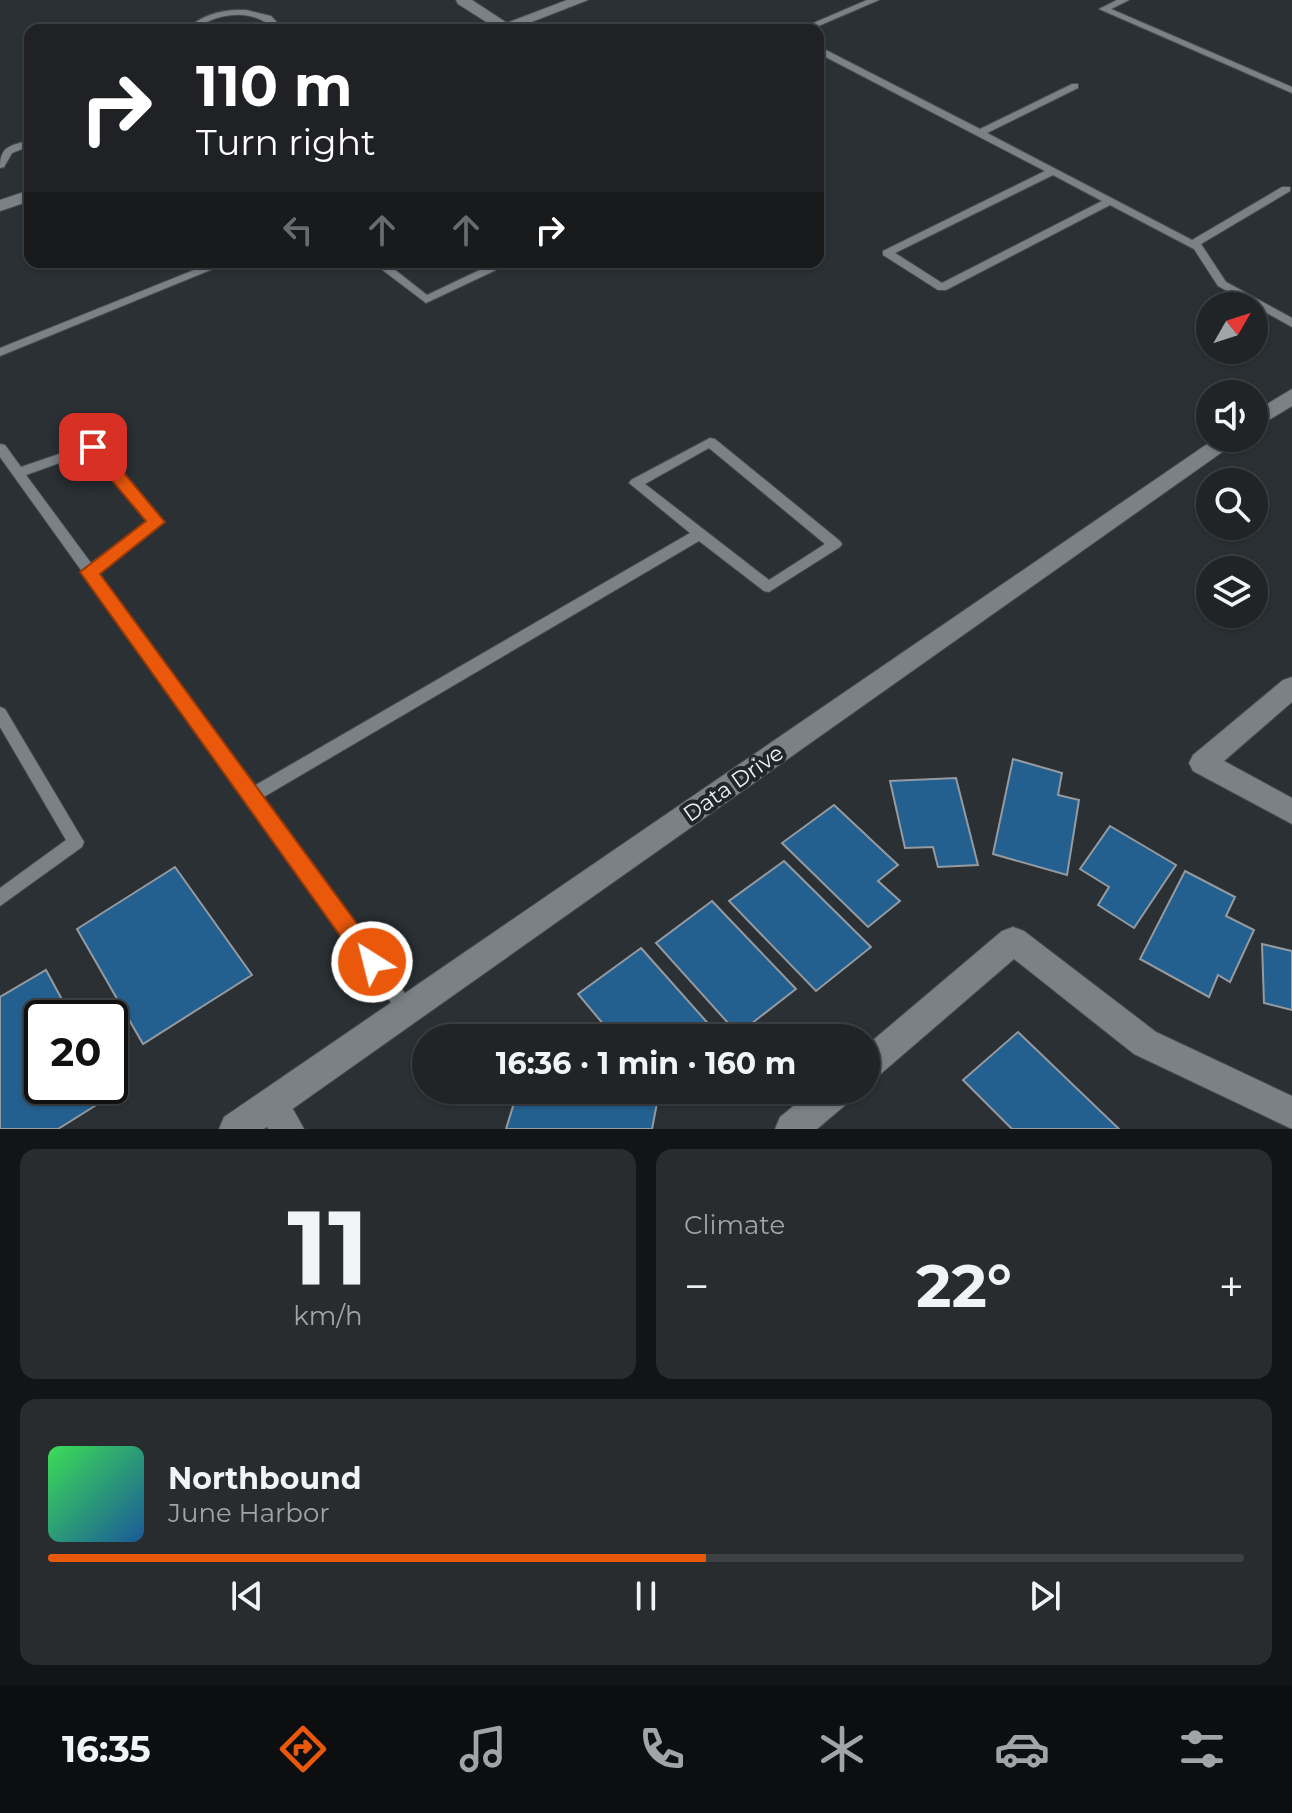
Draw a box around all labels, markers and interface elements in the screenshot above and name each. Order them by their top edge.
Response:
text: 110 m [196,52,353,120]
icon: right [64,56,168,160]
text: Turn right [196,120,376,164]
icon: left [276,208,320,252]
icon: ahead [360,208,404,252]
icon: ahead [444,208,488,252]
icon: right [528,208,572,252]
north arrow [1196,292,1268,364]
map controls [1196,292,1268,628]
button: sound [1196,380,1268,452]
pin [59,413,127,481]
icon: arrive [71,425,115,469]
button: search [1196,468,1268,540]
button: layers [1196,556,1268,628]
street label: Data Drive [678,739,789,828]
position arrow [330,920,414,1004]
speed limit sign: 20 [24,1000,128,1104]
text: 16:36 · 1 min · 160 m [496,1045,796,1082]
text: 11 [287,1184,369,1311]
text: Climate [684,1209,785,1241]
text: 22° [916,1249,1012,1322]
text: − [684,1259,709,1313]
text: + [1219,1259,1244,1313]
text: km/h [293,1300,363,1332]
text: Northbound [168,1460,362,1497]
text: June Harbor [168,1497,330,1529]
icon: previous [225,1574,269,1618]
icon: pause [624,1574,668,1618]
icon: next [1023,1574,1067,1618]
icon: directions [275,1721,331,1777]
icon: music [455,1721,511,1777]
icon: phone [634,1721,690,1777]
icon: climate [814,1721,870,1777]
icon: car [994,1721,1050,1777]
icon: filters [1174,1721,1230,1777]
text: 16:35 [62,1727,151,1771]

